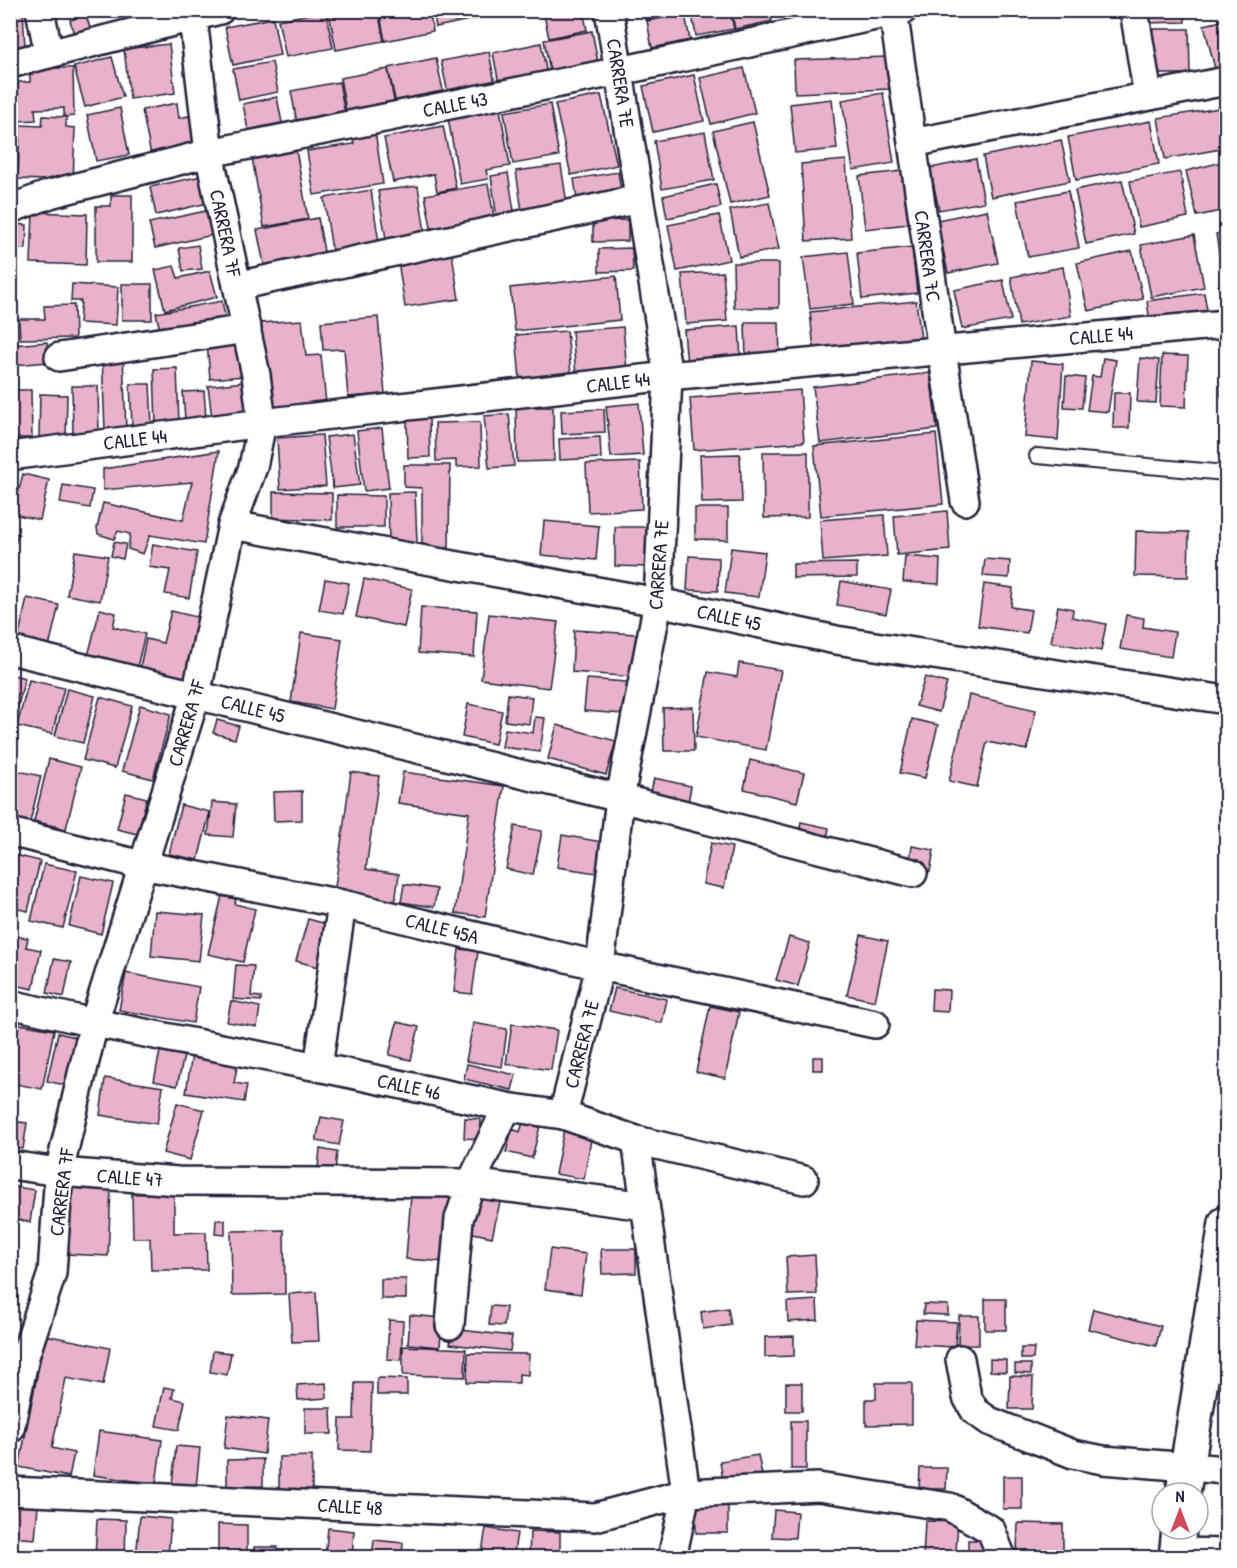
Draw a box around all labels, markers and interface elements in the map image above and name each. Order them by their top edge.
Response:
street label: CARRERA 7E [601,36,641,130]
street label: CALLE 43 [420,84,490,124]
street label: CARRERA 7F [204,187,249,280]
street label: CARRERA 7C [908,209,948,303]
street label: CALLE 44 [1068,319,1134,351]
street label: CALLE 44 [585,365,651,399]
street label: CALLE 44 [102,422,168,456]
street label: CARRERA 7E [641,519,675,611]
street label: CALLE 45 [694,597,764,637]
street label: CARRERA 7F [161,676,211,769]
street label: CALLE 45 [218,687,288,729]
street label: CALLE 45A [402,906,482,950]
street label: CARRERA 7E [557,997,605,1091]
street label: CALLE 46 [375,1066,443,1106]
street label: CARRERA 7F [42,1146,80,1238]
street label: CALLE 47 [96,1161,164,1193]
north arrow [1150,1481,1210,1541]
text: N [1176,1485,1185,1507]
street label: CALLE 48 [317,1491,383,1521]

